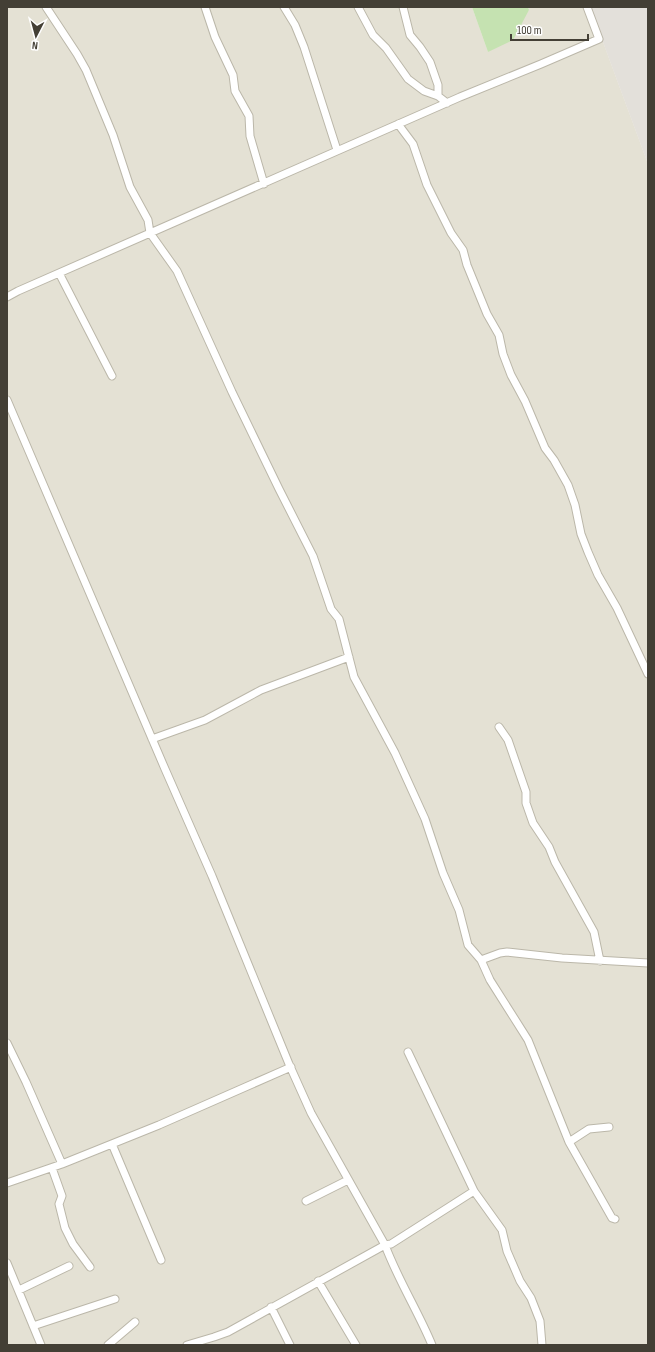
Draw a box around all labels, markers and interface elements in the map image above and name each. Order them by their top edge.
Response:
north arrow [16,16,56,56]
scale bar [511,16,588,42]
text: 100 m [517,23,542,38]
text: N [31,39,39,52]

